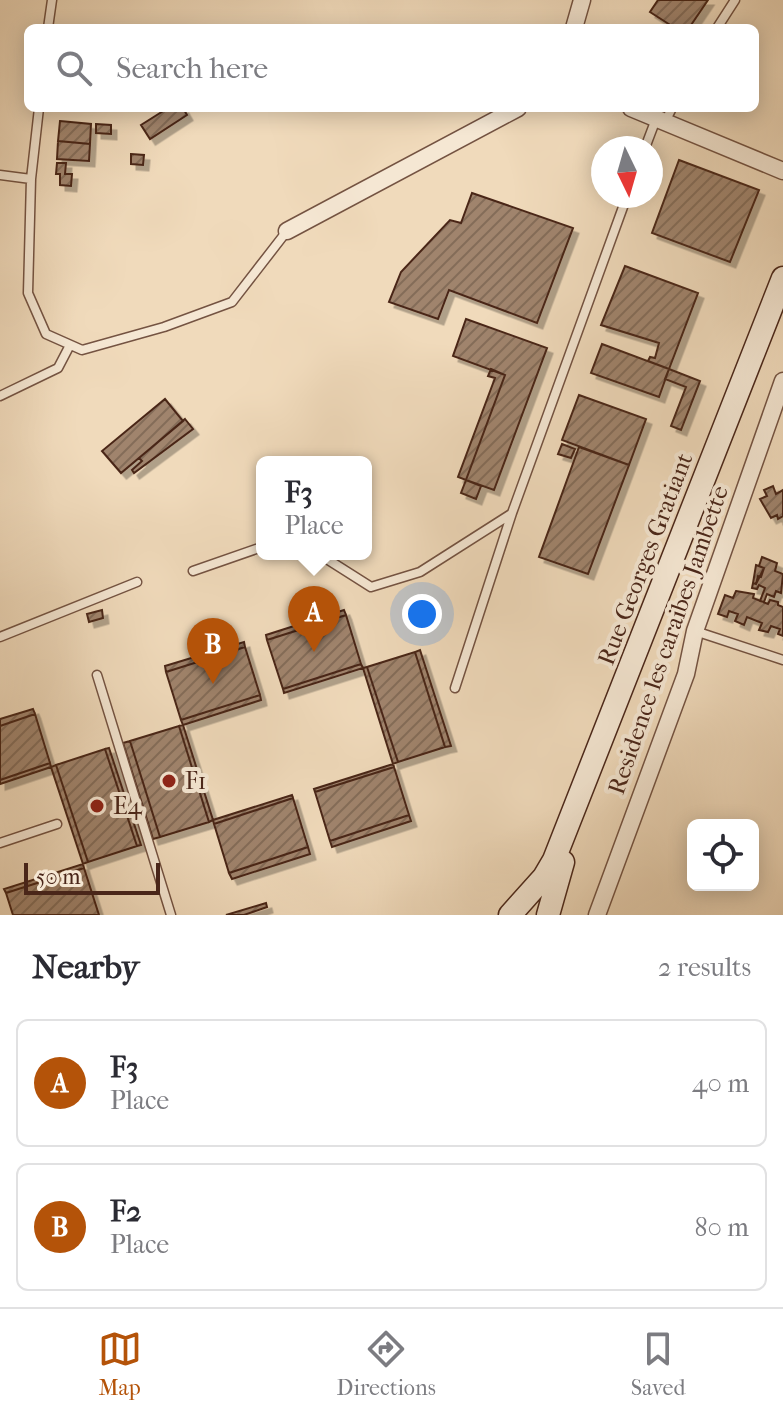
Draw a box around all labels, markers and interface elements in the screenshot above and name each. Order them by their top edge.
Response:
search box [24,24,759,112]
icon: search [52,46,96,90]
text: Search here [116,51,268,86]
north arrow [591,136,663,208]
street label: Rue Georges Gratiant [592,449,698,669]
popup [256,456,372,560]
text: F3 [284,475,313,510]
street label: Residence les caraibes Jambette [602,482,734,798]
text: Place [284,510,344,541]
pin: A [288,586,340,652]
your location [402,594,442,634]
pin: B [187,618,239,684]
place label: F1 [185,767,206,795]
marker: F1 [160,772,178,790]
place label: E4 [113,792,143,820]
marker: E4 [88,797,106,815]
map controls [687,819,759,891]
button: locate [687,819,759,891]
scale bar [24,859,160,895]
text: 50 m [36,864,81,890]
text: Nearby [32,947,139,987]
text: 2 results [658,952,751,983]
text: F3 [110,1050,138,1085]
text: A [52,1068,68,1099]
text: 40 m [692,1068,749,1099]
text: Place [110,1085,169,1116]
text: F2 [110,1194,142,1229]
text: B [52,1212,68,1243]
text: 80 m [694,1212,749,1243]
text: Place [110,1229,169,1260]
tab: Map [98,1327,142,1401]
tab: Directions [337,1327,436,1401]
tab: Saved [631,1327,685,1401]

